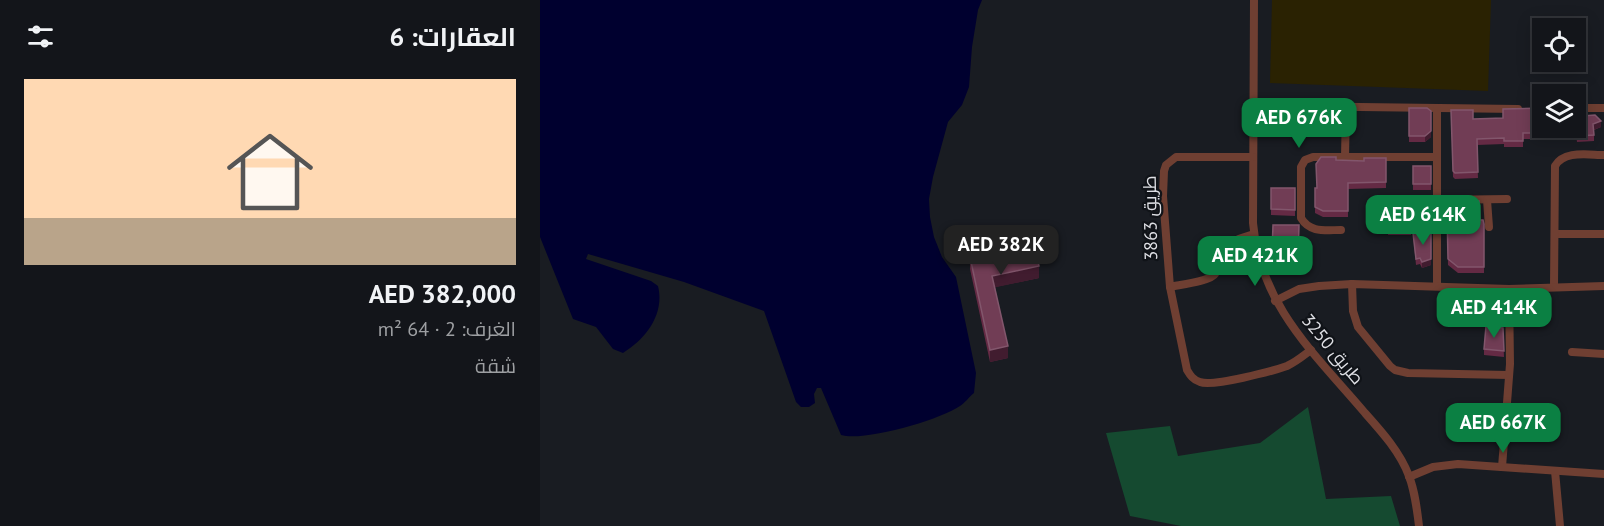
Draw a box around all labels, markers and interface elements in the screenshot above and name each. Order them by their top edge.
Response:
map controls [1532,18,1586,138]
button: locate [1532,18,1586,72]
icon: filters [24,20,57,53]
text: العقارات: 6 [390,20,516,53]
button: layers [1532,84,1586,138]
pin: AED 676K [1237,98,1361,149]
text: AED 676K [1256,104,1342,130]
icon: home [216,118,324,226]
street label: طريق 3863 [1138,175,1163,261]
pin: AED 614K [1361,195,1485,246]
text: AED 614K [1380,201,1466,227]
pin: AED 382K [939,225,1063,276]
text: AED 382K [958,231,1044,257]
pin: AED 421K [1193,236,1317,287]
text: AED 421K [1212,242,1298,268]
text: AED 382,000 [369,277,516,310]
pin: AED 414K [1432,288,1556,339]
text: AED 414K [1451,294,1537,320]
street label: طريق 3250 [1296,309,1369,390]
text: الغرف: 2 · 64 m² [378,316,516,342]
text: شقة [475,353,516,379]
pin: AED 667K [1441,403,1565,454]
text: AED 667K [1460,409,1546,435]

